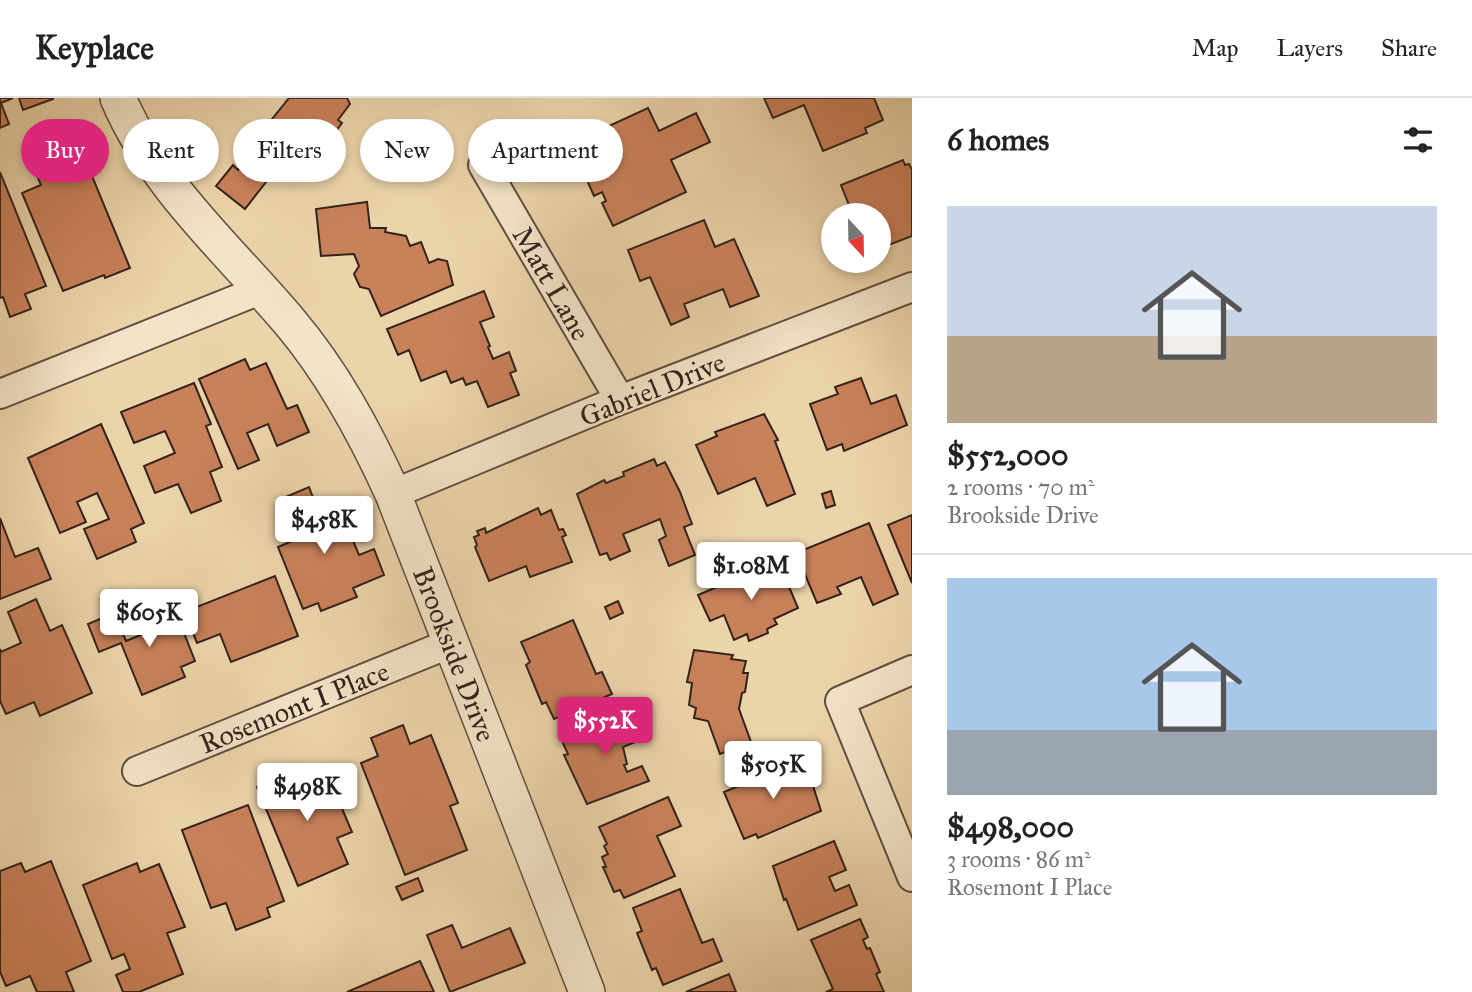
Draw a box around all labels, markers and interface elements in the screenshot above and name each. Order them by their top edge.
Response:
text: Keyplace [35,28,154,68]
text: Map [1192,33,1239,63]
text: Layers [1277,33,1343,63]
text: Share [1381,33,1437,63]
chip: Buy [21,119,109,182]
chip: Rent [123,119,219,182]
chip: Filters [233,119,346,182]
chip: New [360,119,454,182]
chip: Apartment [468,119,623,182]
icon: filters [1399,121,1437,159]
text: 6 homes [947,122,1049,158]
north arrow [821,203,891,273]
map controls [821,203,891,273]
street label: Matt Lane [505,220,598,347]
icon: home [1129,252,1255,378]
street label: Gabriel Drive [574,344,730,435]
text: $552,000 [947,437,1068,473]
text: 2 rooms · 70 m² [947,473,1095,501]
pin: $458K [275,496,373,556]
text: Brookside Drive [947,501,1099,529]
text: $458K [291,505,357,533]
pin: $1.08M [694,542,808,602]
text: $1.08M [713,551,790,579]
street label: Brookside Drive [405,562,504,747]
pin: $605K [100,589,198,649]
text: $605K [116,598,182,626]
icon: home [1129,624,1255,750]
street label: Rosemont I Place [194,654,394,761]
pin: $552K [556,698,654,757]
text: $552K [574,706,636,734]
pin: $505K [724,742,822,801]
text: $505K [741,750,805,778]
pin: $498K [258,764,356,823]
text: $498K [273,772,341,800]
text: $498,000 [947,809,1074,845]
text: 3 rooms · 86 m² [947,845,1091,873]
text: Rosemont I Place [947,873,1112,901]

